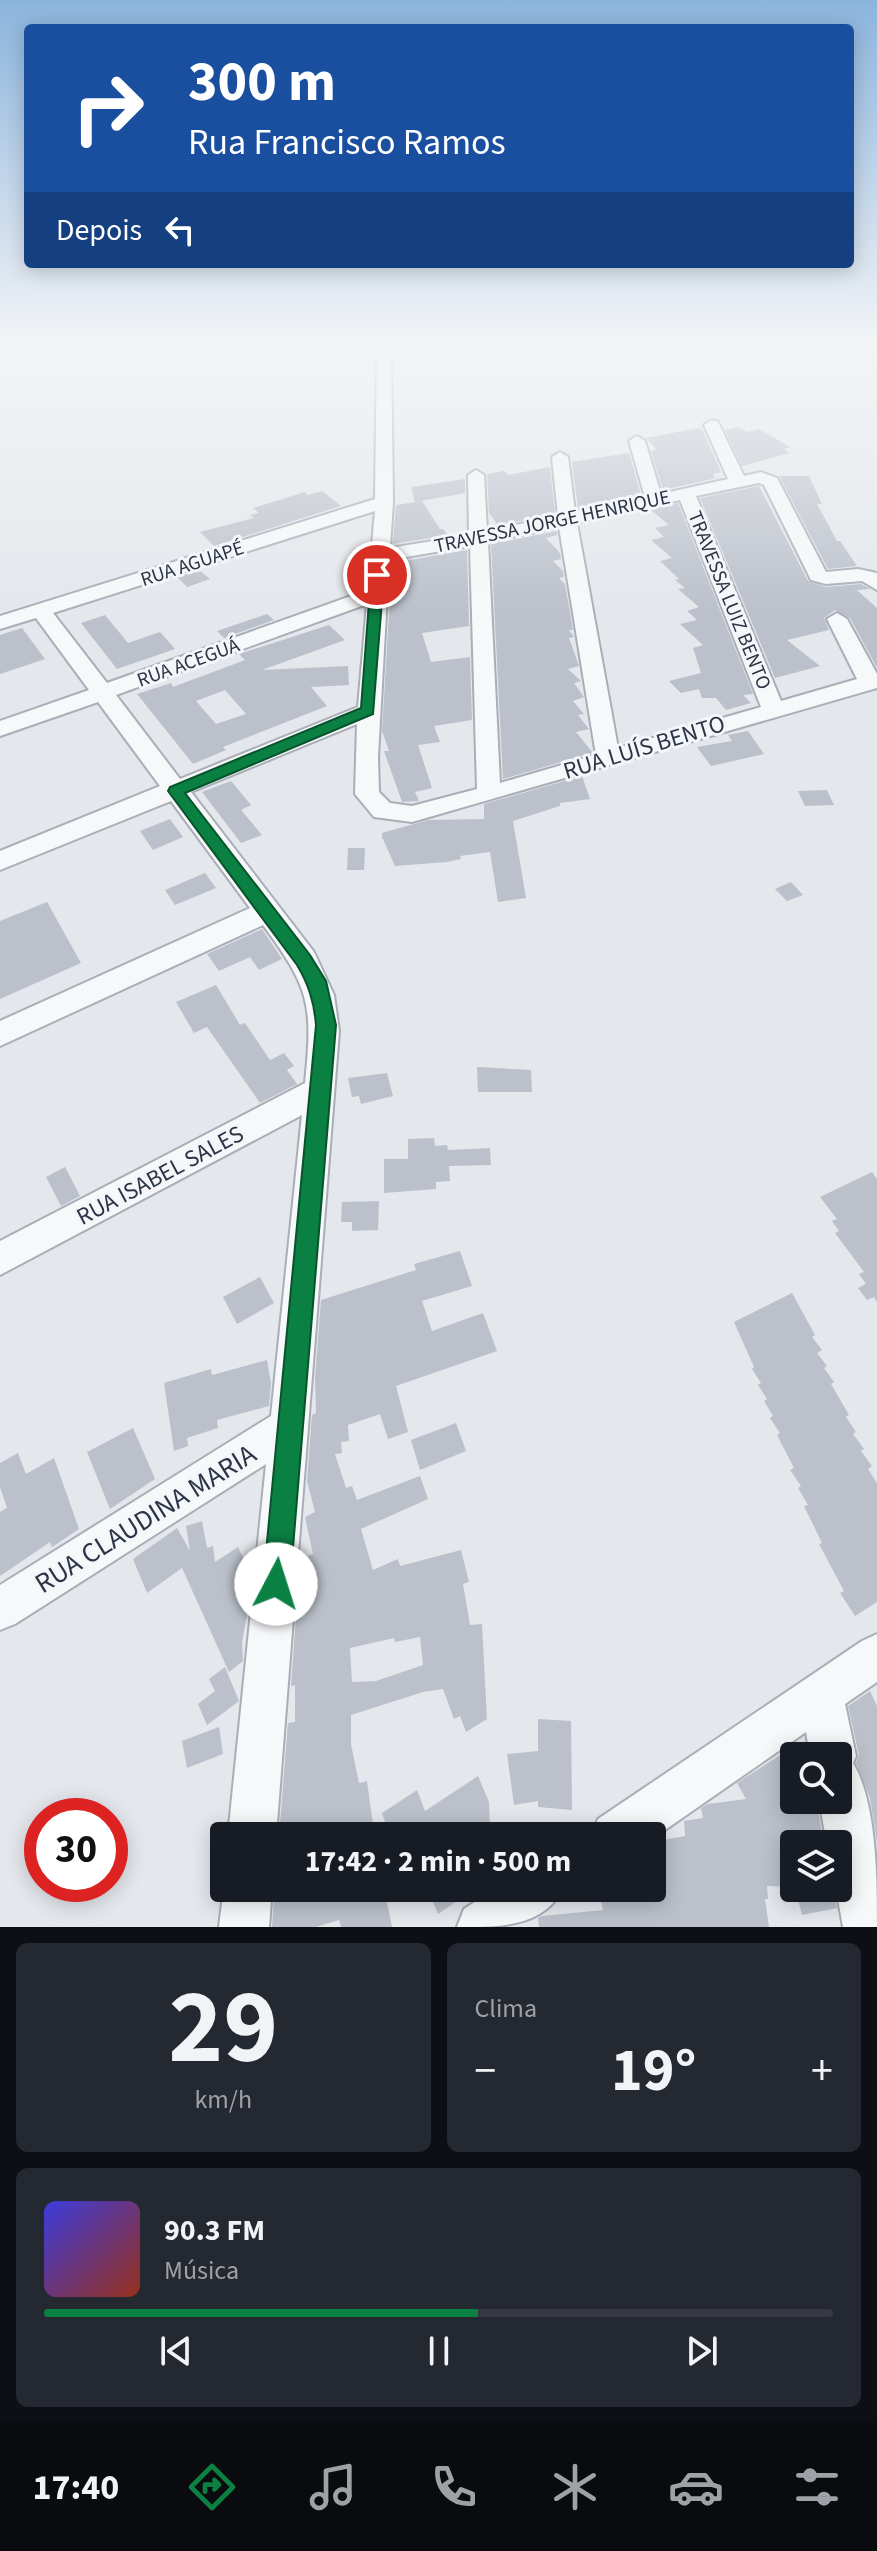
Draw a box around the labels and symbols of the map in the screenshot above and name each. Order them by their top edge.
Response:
street label: TRAVESSA JORGE HENRIQUE [432,483,673,561]
street label: TRAVESSA LUIZ BENTO [680,507,778,694]
street label: RUA AGUAPÉ [137,534,248,594]
pin [343,541,411,609]
street label: RUA ACEGUÁ [133,631,244,694]
street label: RUA LUÍS BENTO [559,706,729,789]
street label: RUA ISABEL SALES [70,1117,250,1234]
street label: RUA CLAUDINA MARIA [27,1434,265,1603]
position arrow [234,1542,318,1626]
speed limit sign: 30 [24,1798,128,1902]

